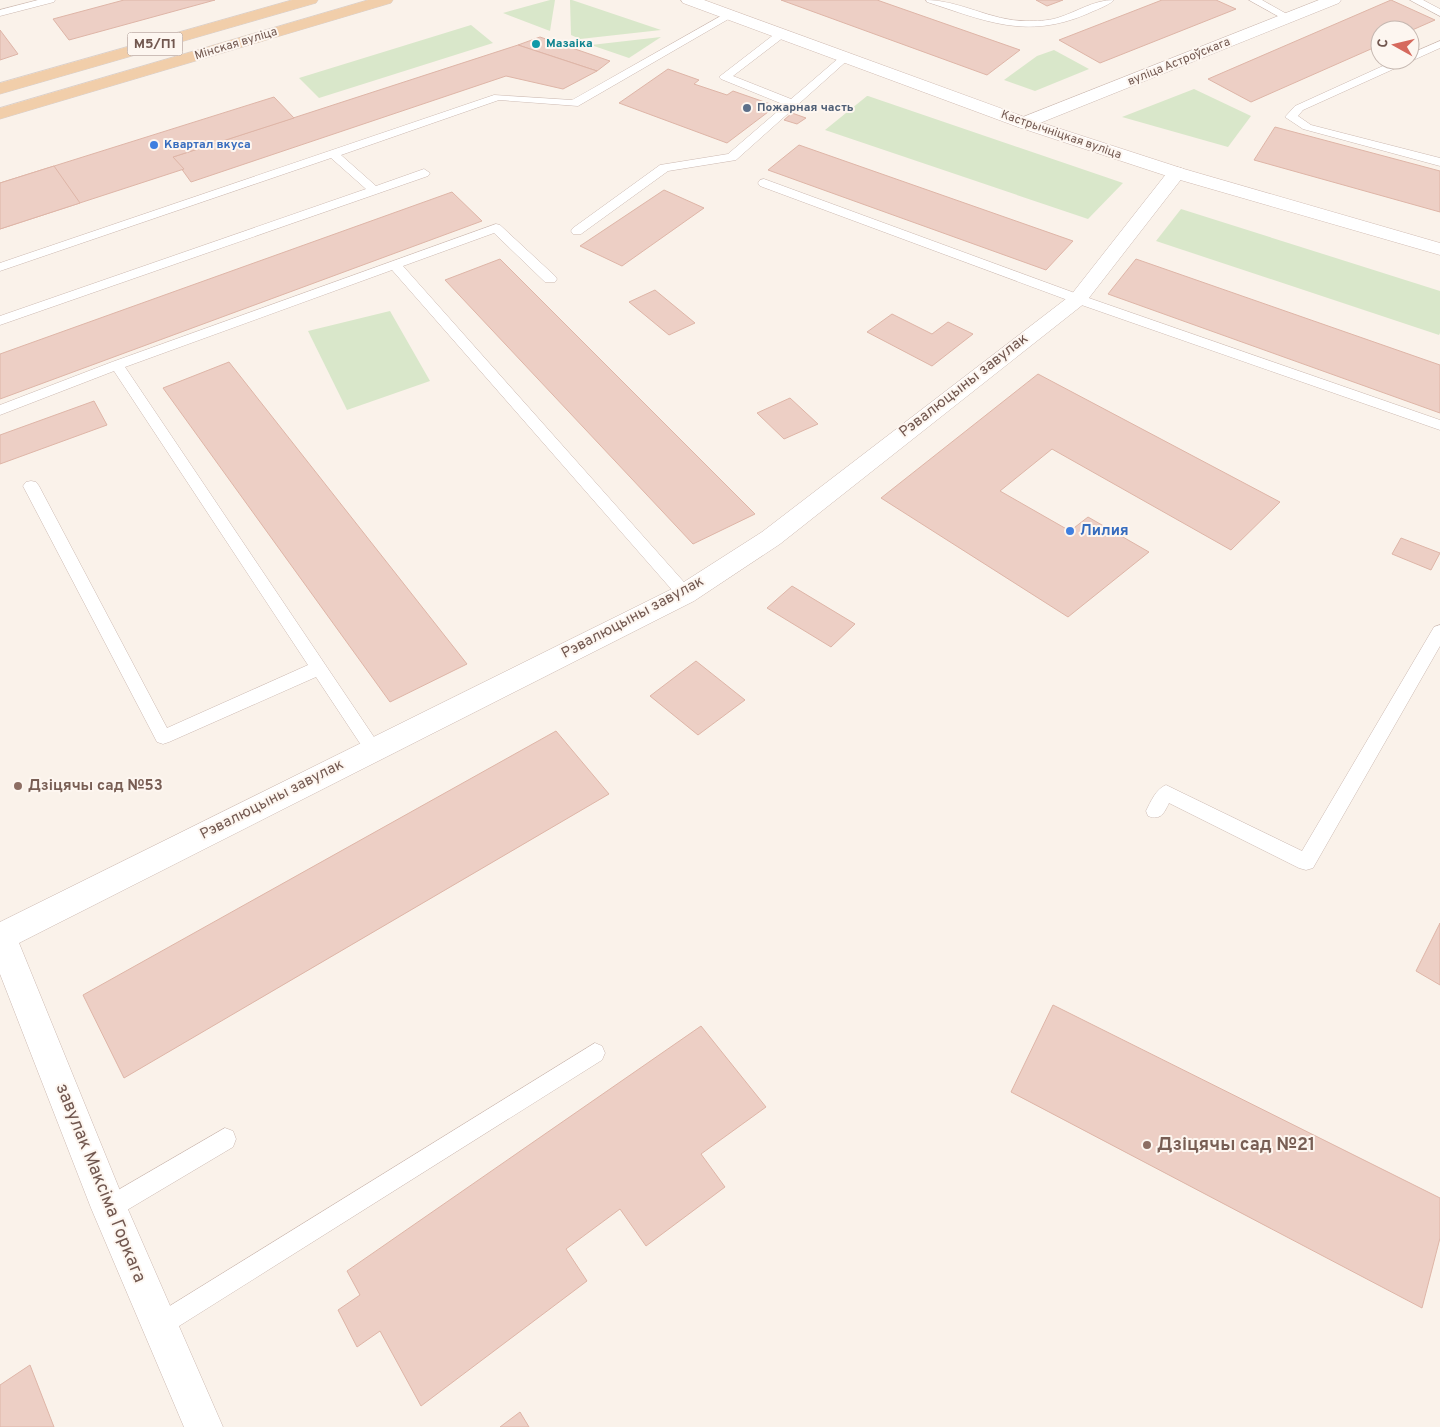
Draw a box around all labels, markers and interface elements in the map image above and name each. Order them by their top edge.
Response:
north arrow [1370,20,1420,70]
street label: Мінская вуліца [193,24,279,64]
road number: М5/П1 [128,33,182,56]
street label: вуліца Астроўскага [1125,34,1233,90]
place label: Мазаіка [546,36,593,52]
marker: Мазаіка [530,38,542,50]
text: С [1375,38,1393,49]
place label: Пожарная часть [757,100,854,116]
marker: Пожарная часть [741,102,753,114]
street label: Кастрычніцкая вуліца [999,107,1123,163]
place label: Квартал вкуса [164,137,251,153]
marker: Квартал вкуса [148,139,160,151]
street label: Рэвалюцыны завулак [896,330,1032,442]
place label: Лилия [1080,522,1129,541]
marker: Лилия [1064,525,1076,537]
street label: Рэвалюцыны завулак [559,572,707,664]
street label: Рэвалюцыны завулак [197,756,347,844]
place label: Дзіцячы сад №53 [28,777,163,796]
marker: Дзіцячы сад №53 [12,780,24,792]
street label: завулак Максіма Горкага [49,1080,151,1286]
place label: Дзіцячы сад №21 [1157,1134,1315,1157]
marker: Дзіцячы сад №21 [1141,1139,1153,1151]

